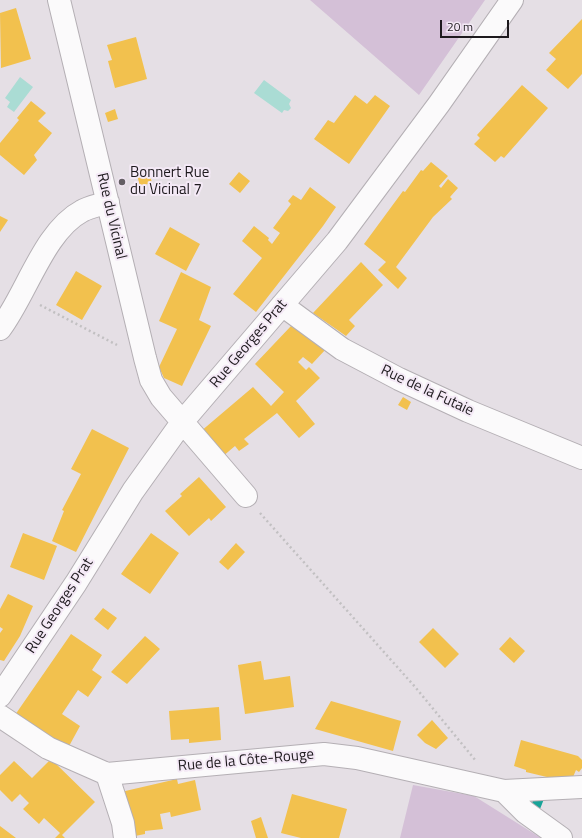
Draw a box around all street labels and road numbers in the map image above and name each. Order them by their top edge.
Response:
street label: Rue du Vicinal [92,171,130,261]
street label: Rue Georges Prat [207,296,291,392]
street label: Rue de la Futaie [378,362,476,420]
street label: Rue Georges Prat [22,555,98,657]
street label: Rue de la Côte-Rouge [177,746,315,776]

